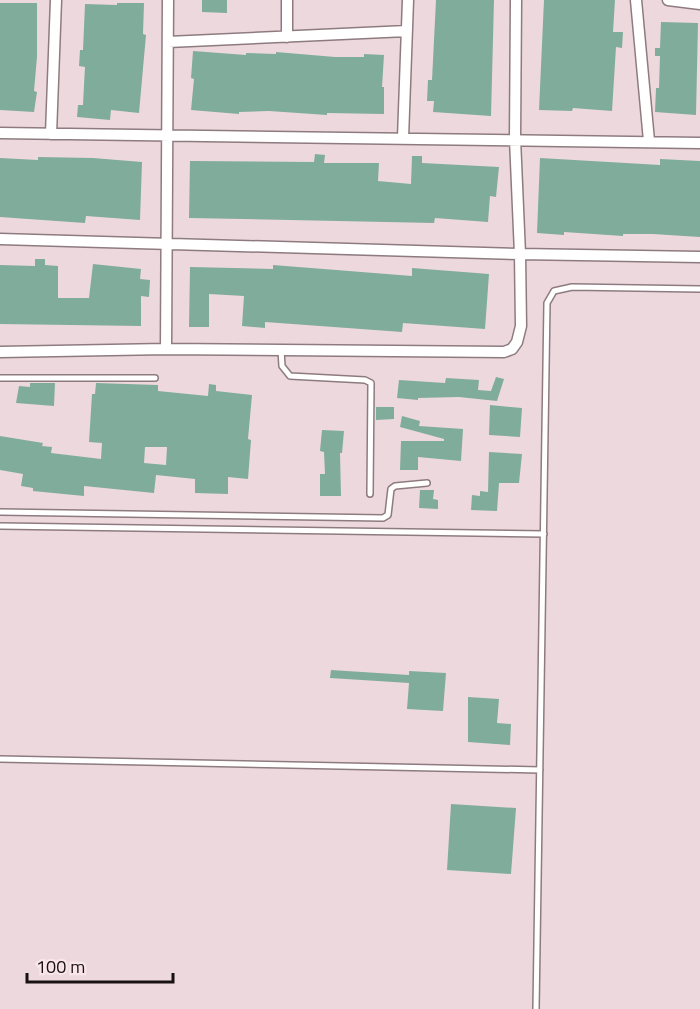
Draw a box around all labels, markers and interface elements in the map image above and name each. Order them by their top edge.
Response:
scale bar [27,946,172,984]
text: 100 m [36,953,85,980]

